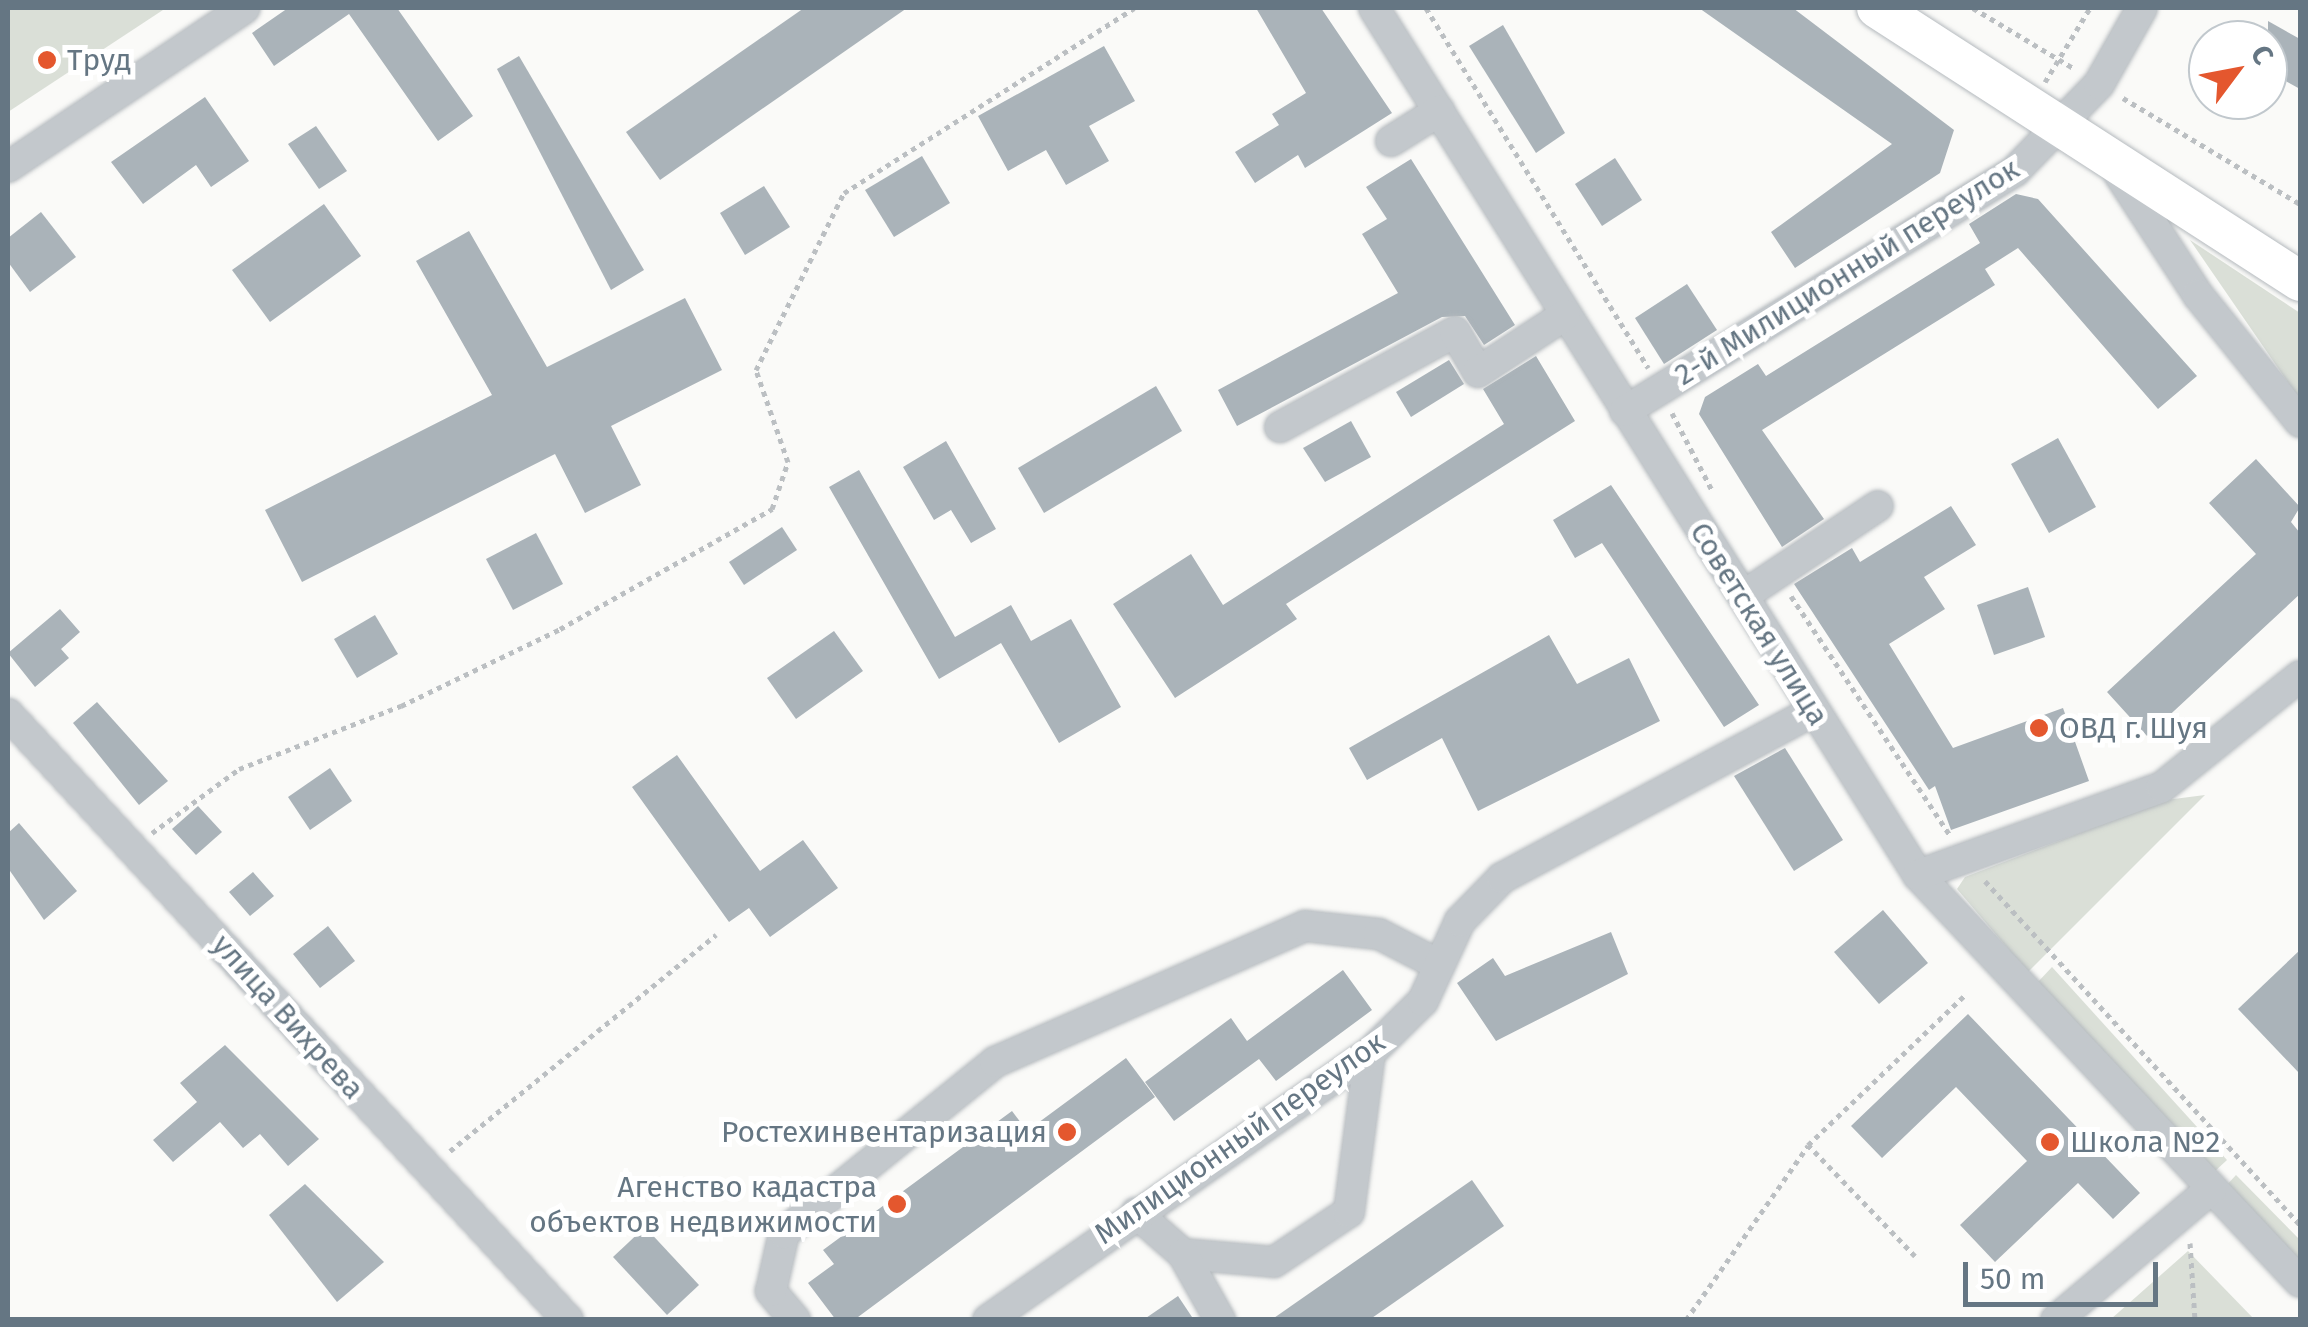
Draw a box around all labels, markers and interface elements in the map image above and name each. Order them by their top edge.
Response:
north arrow [2188,20,2288,120]
text: С [2244,39,2280,70]
place label: Труд [67,42,131,78]
marker: Труд [36,49,58,71]
street label: 2-й Милиционный переулок [1668,151,2026,393]
street label: Советская улица [1682,516,1836,732]
place label: ОВД г. Шуя [2059,710,2208,746]
marker: ОВД г. Шуя [2028,717,2050,739]
street label: улица Вихрева [205,927,371,1107]
street label: Милиционный переулок [1088,1024,1392,1252]
place label: Ростехинвентаризация [721,1114,1047,1150]
marker: Ростехинвентаризация [1056,1121,1078,1143]
place label: Школа №2 [2070,1124,2220,1160]
marker: Школа №2 [2039,1131,2061,1153]
place label: Агенство кадастра объектов недвижимости [529,1169,877,1240]
marker: Агенство кадастра объектов недвижимости [886,1193,908,1215]
scale bar [1968,1242,2163,1304]
text: 50 m [1980,1261,2045,1297]

